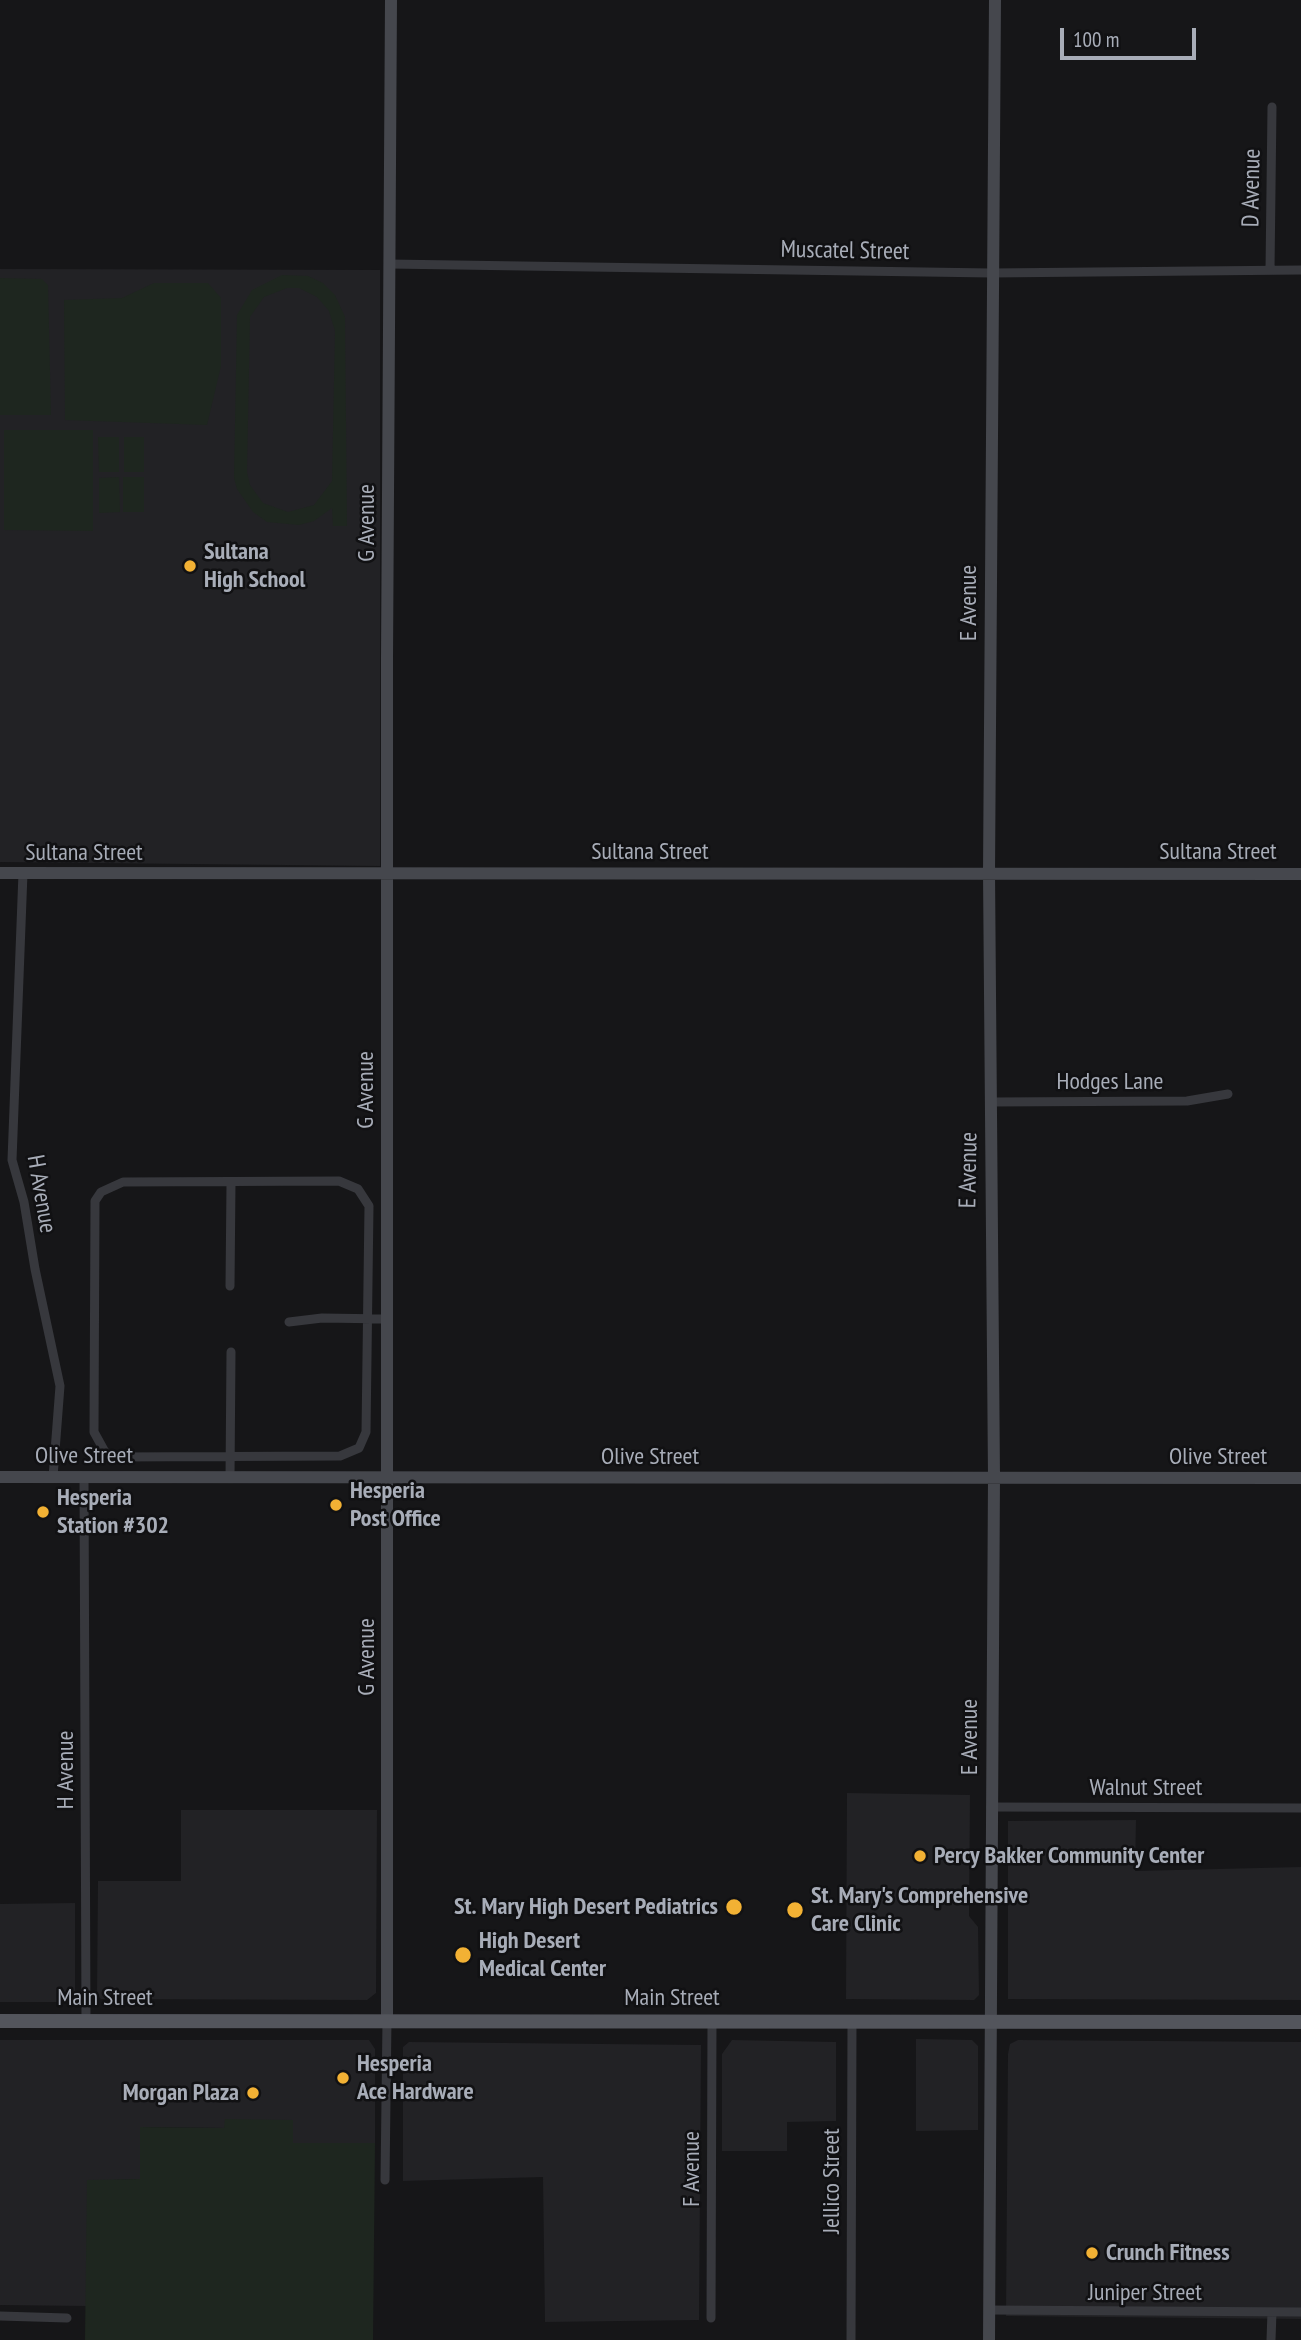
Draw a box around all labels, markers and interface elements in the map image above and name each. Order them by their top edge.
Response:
scale bar [1063,14,1200,58]
text: 100 m [1073,26,1119,53]
street label: D Avenue [1237,149,1267,227]
street label: Muscatel Street [780,235,910,267]
street label: G Avenue [353,484,381,562]
place label: Sultana High School [204,538,305,594]
marker: Sultana High School [182,558,198,574]
street label: E Avenue [955,565,983,641]
street label: Sultana Street [591,838,709,866]
street label: Sultana Street [1159,838,1277,866]
street label: Sultana Street [25,839,143,867]
street label: G Avenue [352,1051,380,1129]
street label: Hodges Lane [1057,1068,1163,1096]
street label: E Avenue [954,1132,984,1208]
street label: H Avenue [20,1153,62,1235]
street label: Olive Street [35,1442,133,1470]
street label: Olive Street [601,1443,699,1471]
street label: Olive Street [1169,1443,1267,1471]
place label: Hesperia Post Office [350,1477,441,1533]
place label: Hesperia Station #302 [57,1484,169,1540]
marker: Hesperia Post Office [328,1497,344,1513]
marker: Hesperia Station #302 [35,1504,51,1520]
street label: G Avenue [353,1618,381,1696]
street label: E Avenue [956,1699,984,1775]
street label: H Avenue [52,1731,80,1809]
street label: Walnut Street [1090,1774,1202,1802]
place label: Percy Bakker Community Center [934,1842,1204,1870]
marker: Percy Bakker Community Center [912,1848,928,1864]
place label: St. Mary's Comprehensive Care Clinic [811,1882,1028,1938]
place label: St. Mary High Desert Pediatrics [454,1893,718,1921]
marker: St. Mary High Desert Pediatrics [724,1897,744,1917]
marker: St. Mary's Comprehensive Care Clinic [785,1900,805,1920]
place label: High Desert Medical Center [479,1927,606,1983]
marker: High Desert Medical Center [453,1945,473,1965]
street label: Main Street [57,1984,153,2012]
street label: Main Street [624,1984,720,2012]
place label: Hesperia Ace Hardware [357,2050,474,2106]
marker: Hesperia Ace Hardware [335,2070,351,2086]
place label: Morgan Plaza [123,2079,239,2107]
marker: Morgan Plaza [245,2085,261,2101]
street label: Jellico Street [818,2128,846,2234]
street label: F Avenue [678,2131,706,2207]
place label: Crunch Fitness [1106,2239,1230,2267]
marker: Crunch Fitness [1084,2245,1100,2261]
street label: Juniper Street [1088,2279,1202,2307]

